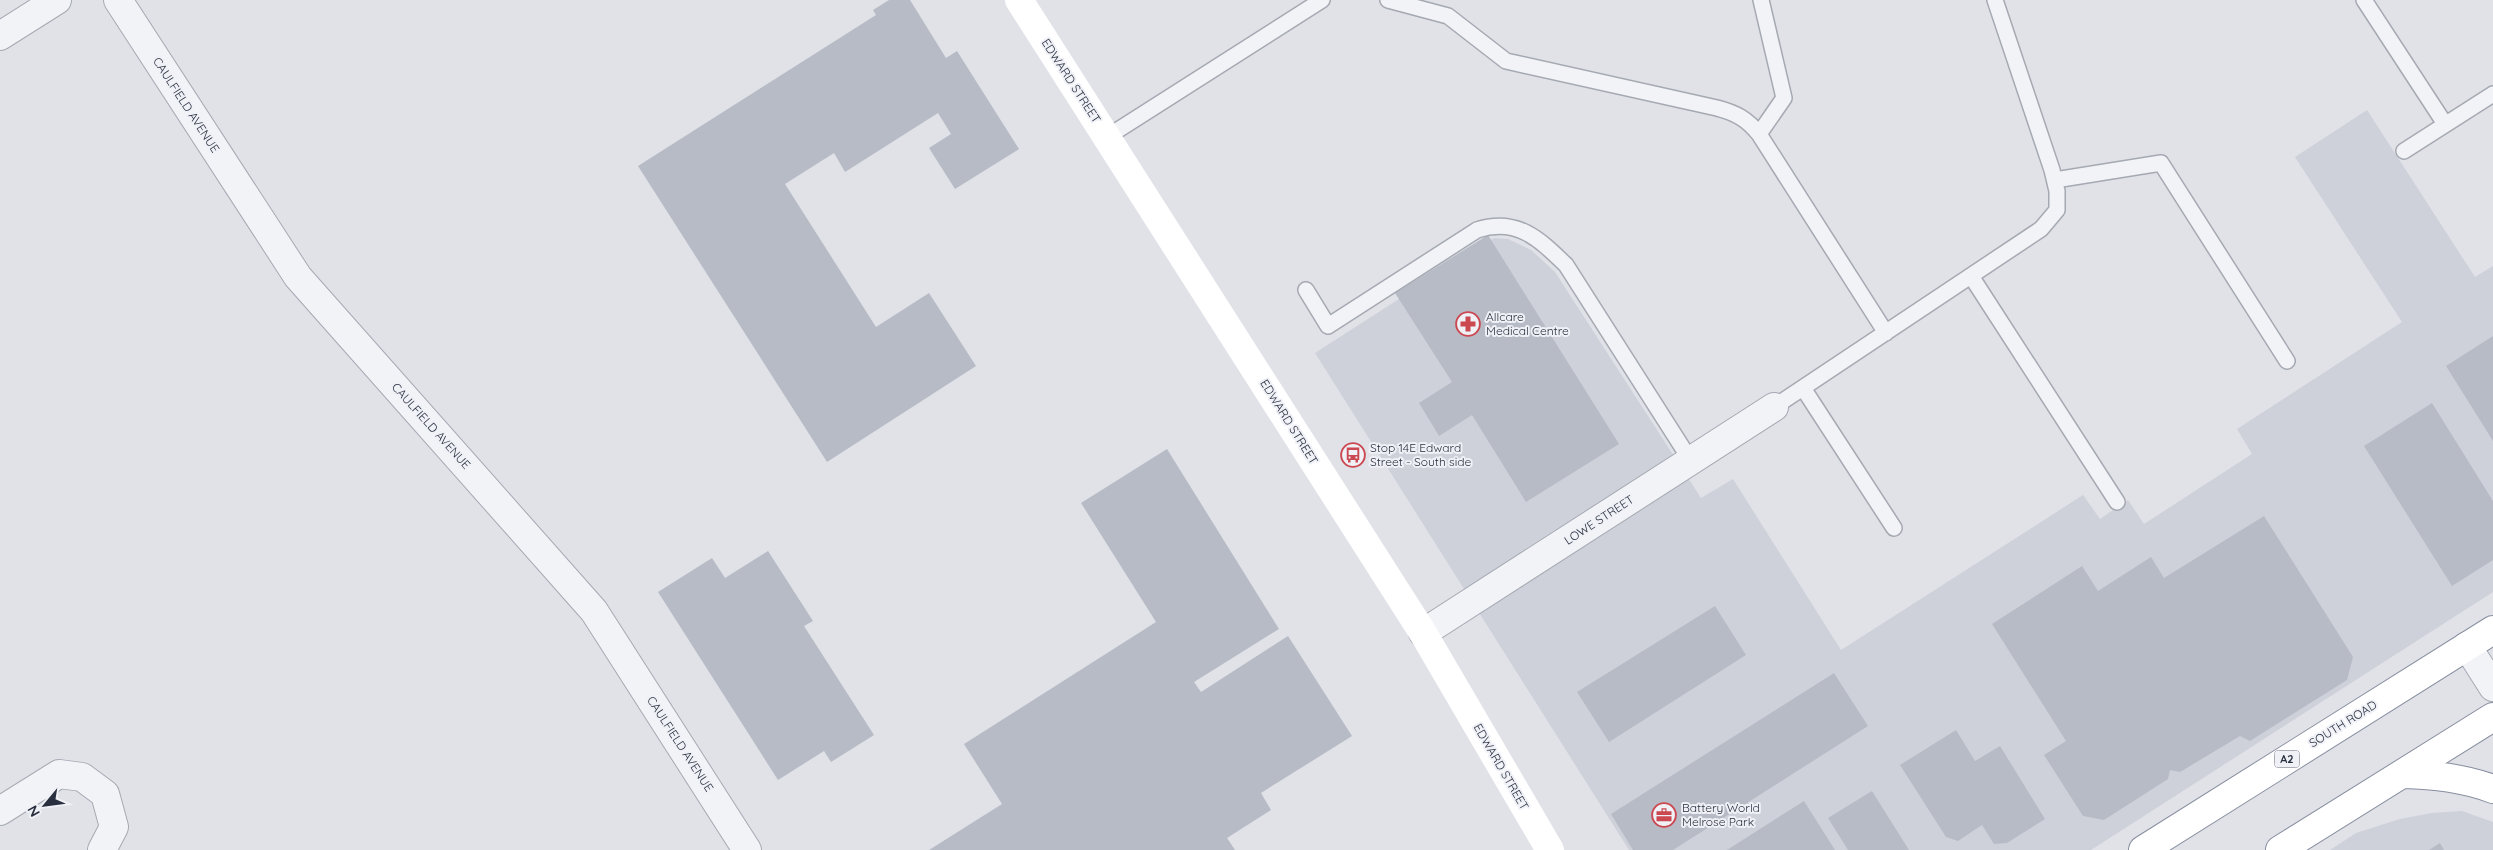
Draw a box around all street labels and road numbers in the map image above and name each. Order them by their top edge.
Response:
street label: EDWARD STREET [1039,36,1104,126]
street label: CAULFIELD AVENUE [150,54,223,155]
street label: EDWARD STREET [1257,376,1322,467]
street label: CAULFIELD AVENUE [389,379,474,472]
street label: LOWE STREET [1561,492,1636,548]
street label: CAULFIELD AVENUE [644,693,717,794]
street label: SOUTH ROAD [2306,697,2380,750]
street label: EDWARD STREET [1471,721,1532,813]
road number: A2 [2274,751,2300,768]

